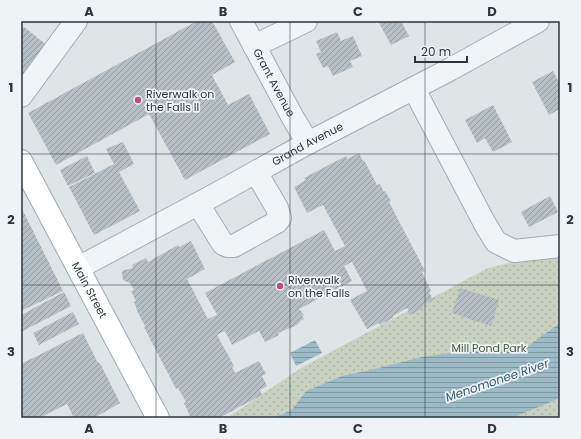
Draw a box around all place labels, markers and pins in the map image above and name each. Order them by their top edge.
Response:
place label: Riverwalk on the Falls II [146,86,214,115]
marker: Riverwalk on the Falls II [133,95,143,105]
place label: Riverwalk on the Falls [288,272,350,301]
marker: Riverwalk on the Falls [275,281,285,291]

